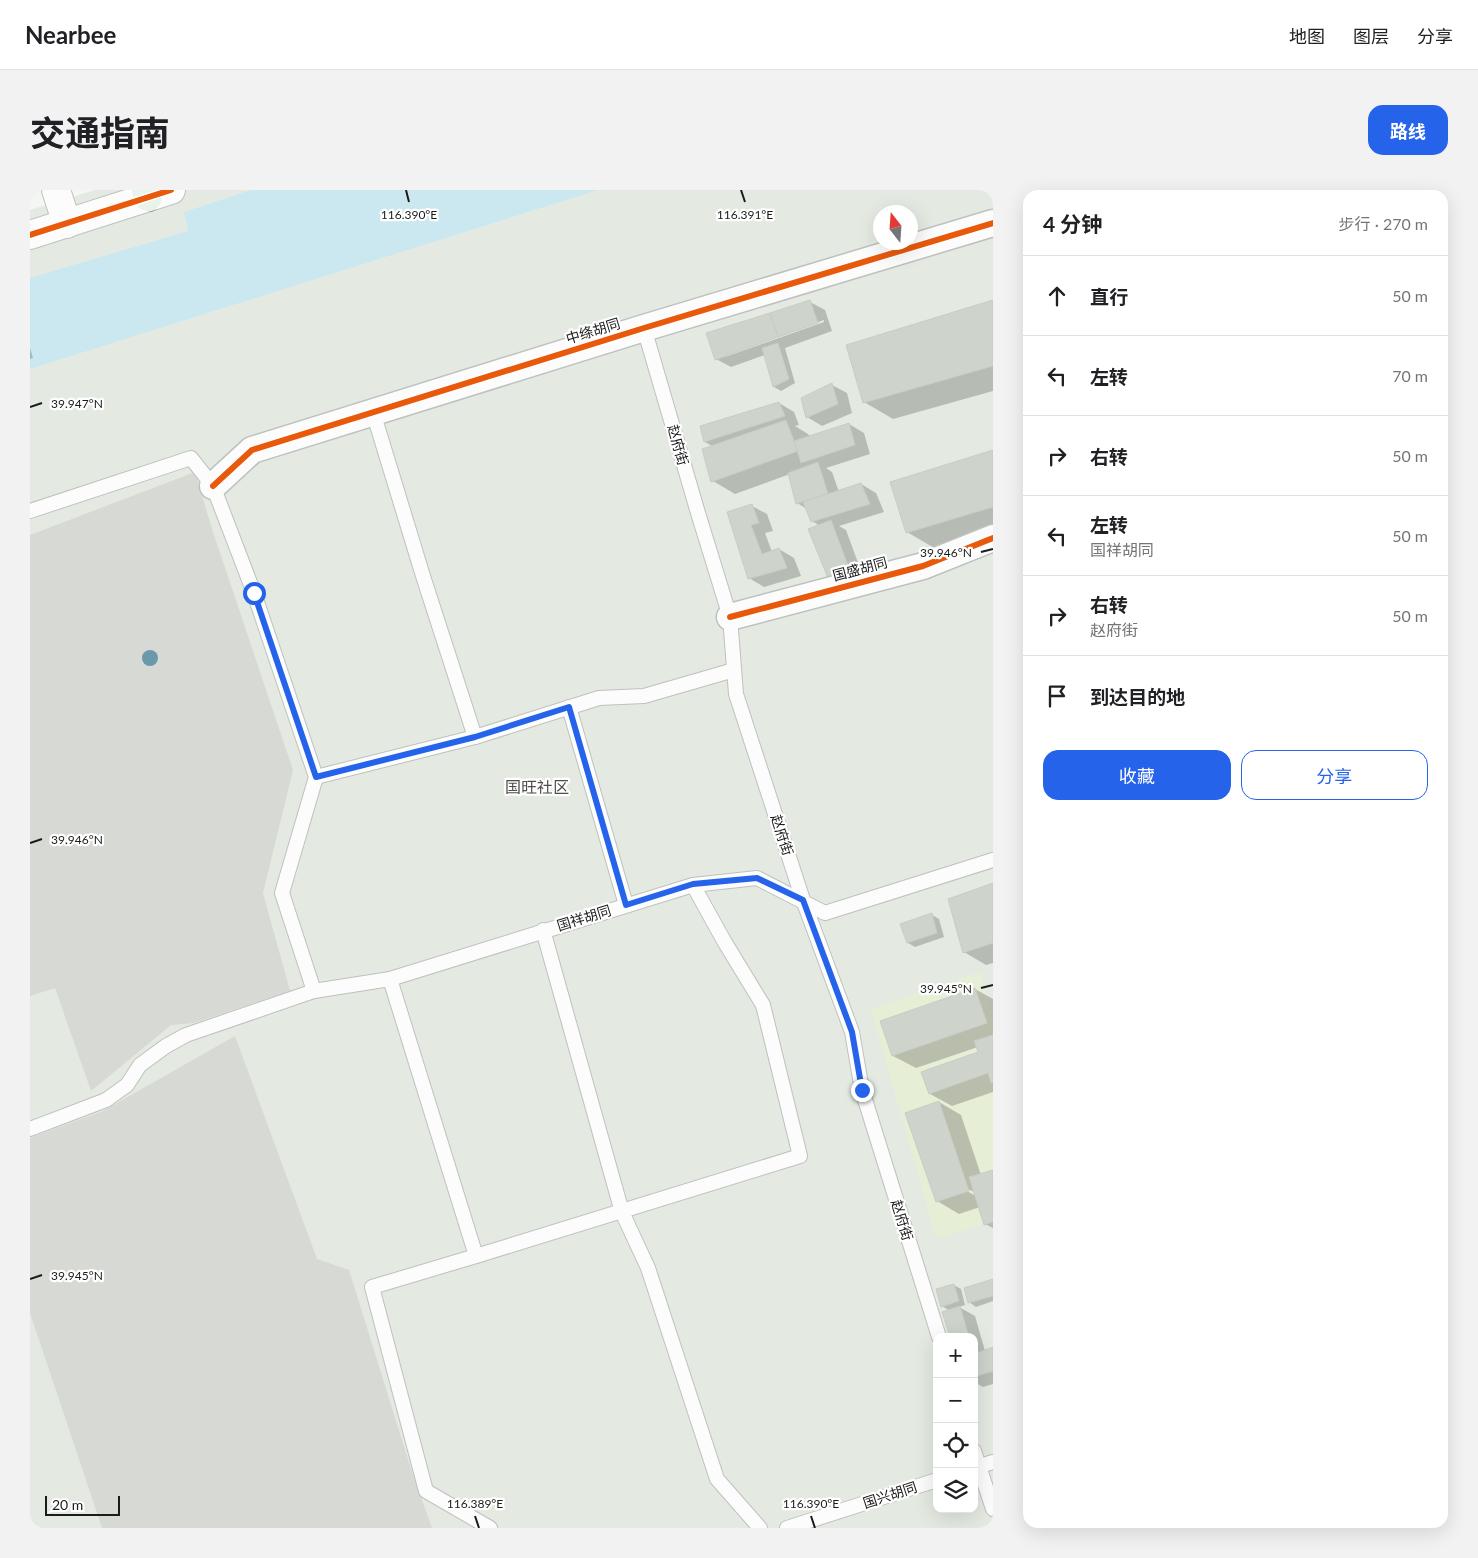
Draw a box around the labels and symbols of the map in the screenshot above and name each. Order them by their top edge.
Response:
north arrow [873,205,918,250]
text: 116.390°E [381,207,437,222]
text: 116.391°E [717,207,773,222]
street label: 中绦胡同 [564,314,622,347]
text: 39.947°N [51,396,103,411]
street label: 赵府街 [664,421,692,467]
text: 39.946°N [920,545,972,560]
street label: 国盛胡同 [831,553,889,584]
route start [243,582,266,605]
district label: 国旺社区 [505,777,569,796]
street label: 赵府街 [768,811,797,857]
text: 39.946°N [51,832,103,847]
street label: 国祥胡同 [555,901,613,934]
text: 39.945°N [920,981,972,996]
route end [851,1079,874,1102]
street label: 赵府街 [888,1196,917,1242]
text: 39.945°N [51,1268,103,1283]
street label: 国兴胡同 [861,1478,919,1511]
scale bar [45,1493,120,1516]
text: 116.389°E [447,1496,503,1511]
text: 116.390°E [783,1496,839,1511]

